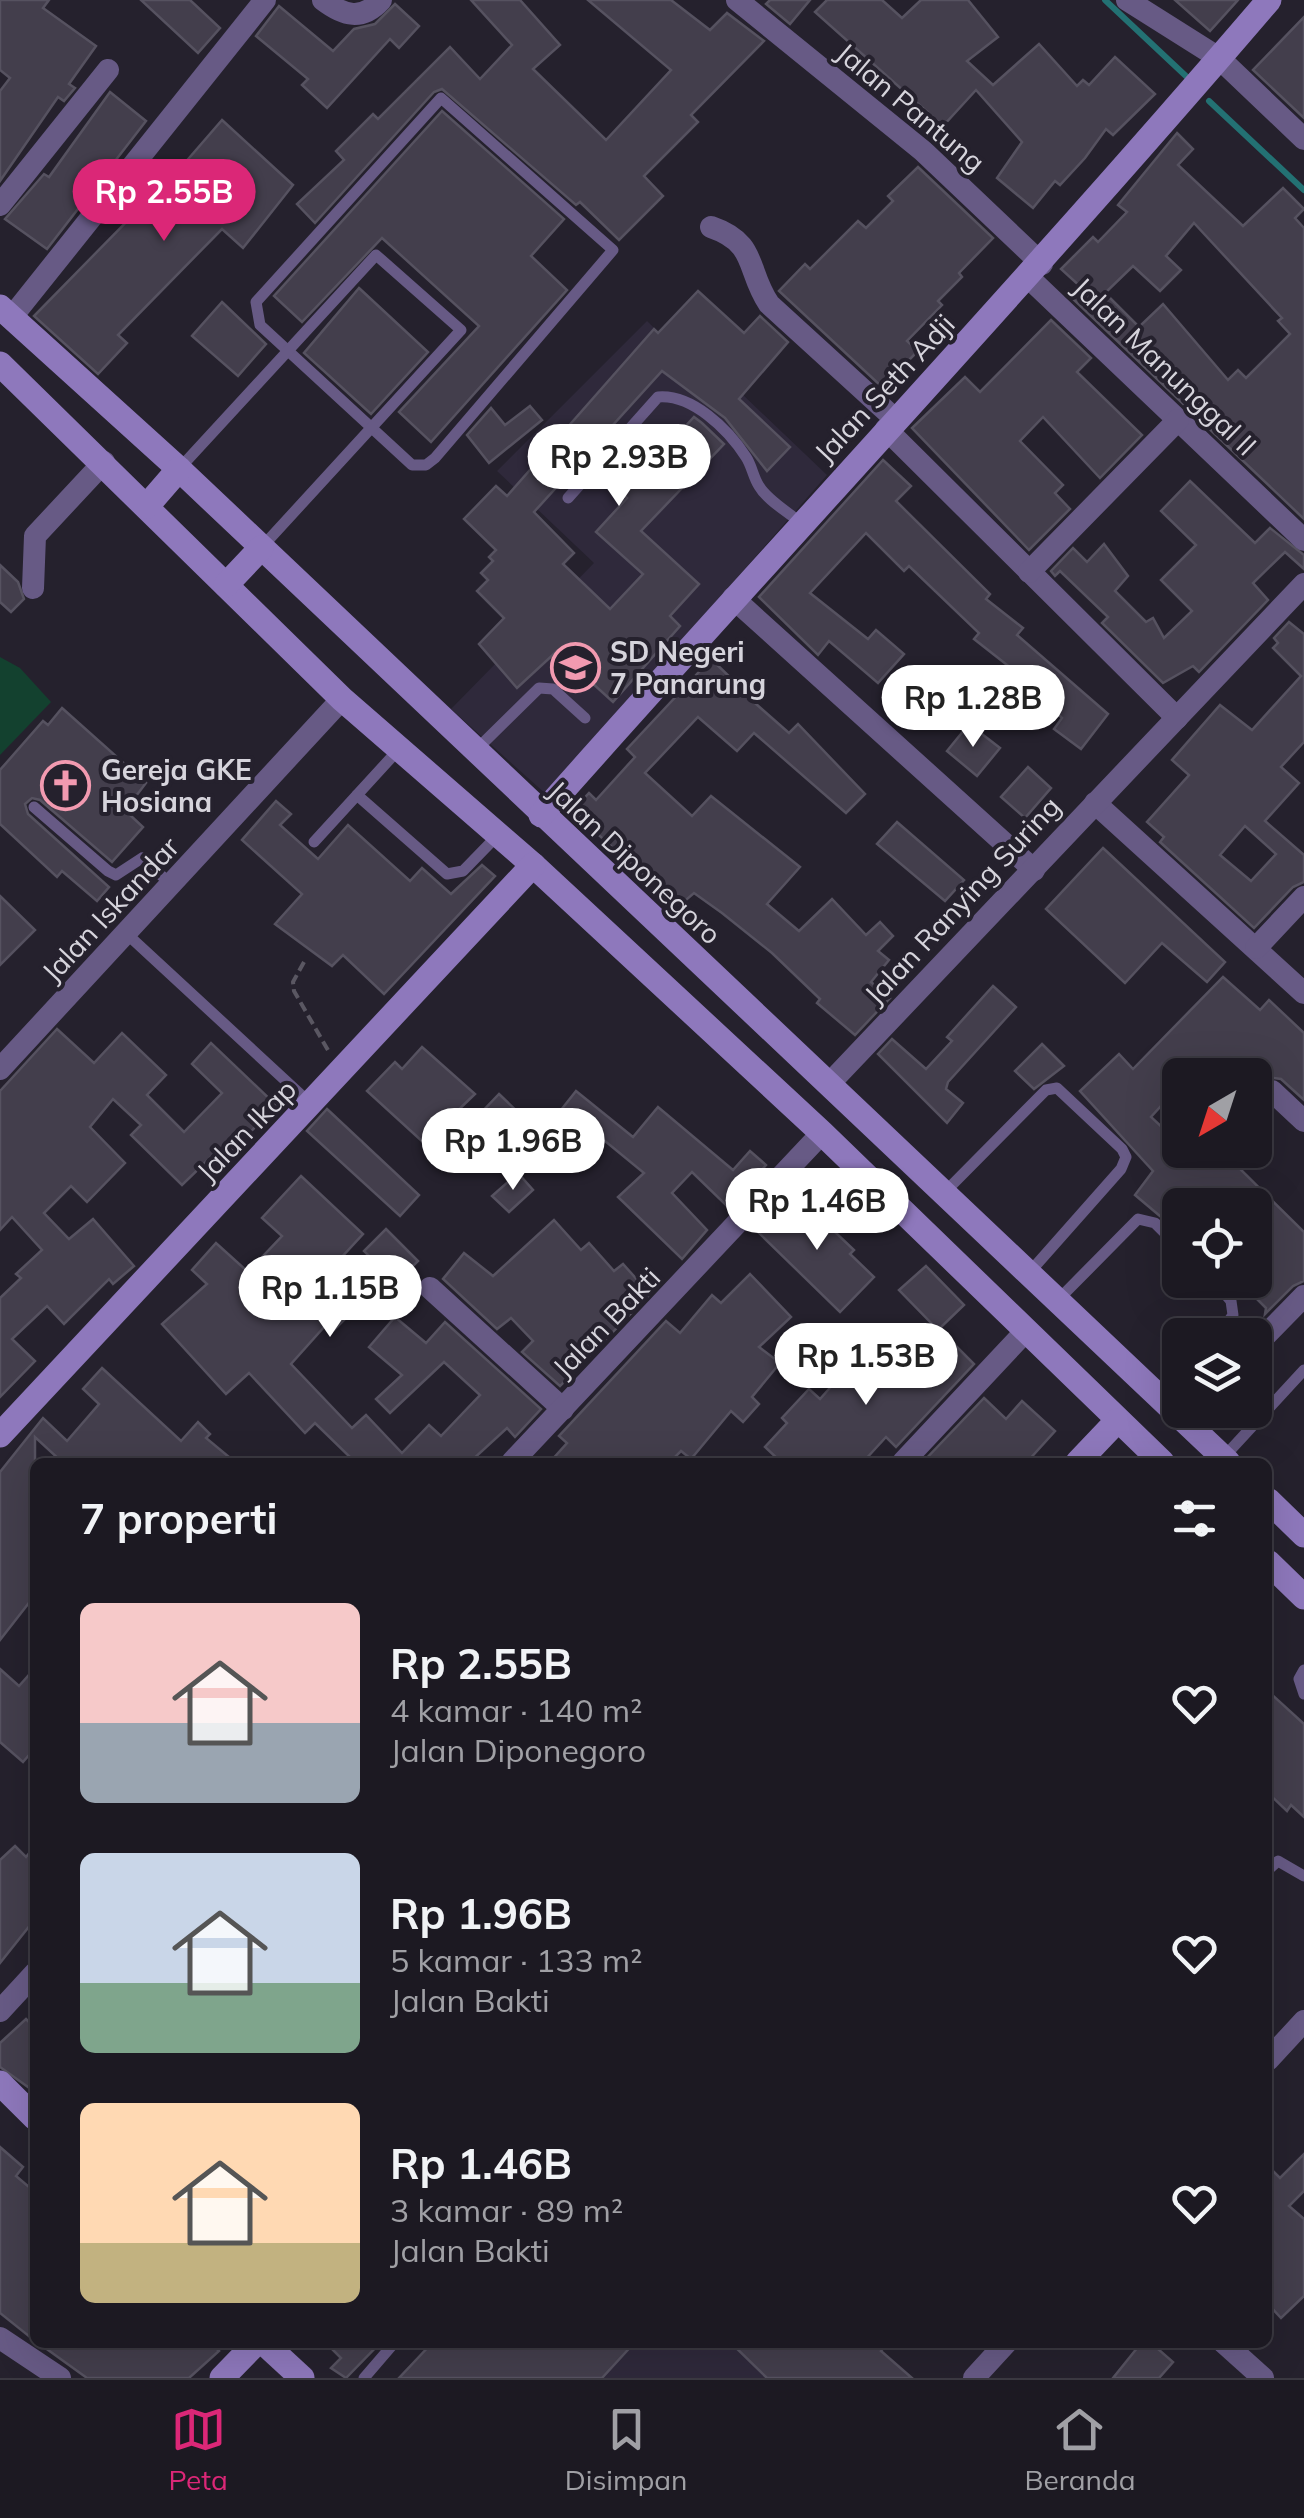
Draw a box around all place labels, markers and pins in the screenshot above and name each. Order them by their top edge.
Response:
pin: Rp 2.55B [61,159,267,244]
pin: Rp 2.93B [516,424,722,509]
place label: SD Negeri 7 Panarung [610,634,766,701]
school or university icon: SD Negeri 7 Panarung [549,641,601,693]
pin: Rp 1.28B [870,665,1076,750]
place label: Gereja GKE Hosiana [101,752,252,819]
church icon: Gereja GKE Hosiana [40,759,92,811]
pin: Rp 1.96B [410,1108,616,1193]
pin: Rp 1.46B [714,1168,920,1253]
pin: Rp 1.15B [227,1255,433,1340]
pin: Rp 1.53B [763,1323,969,1408]

